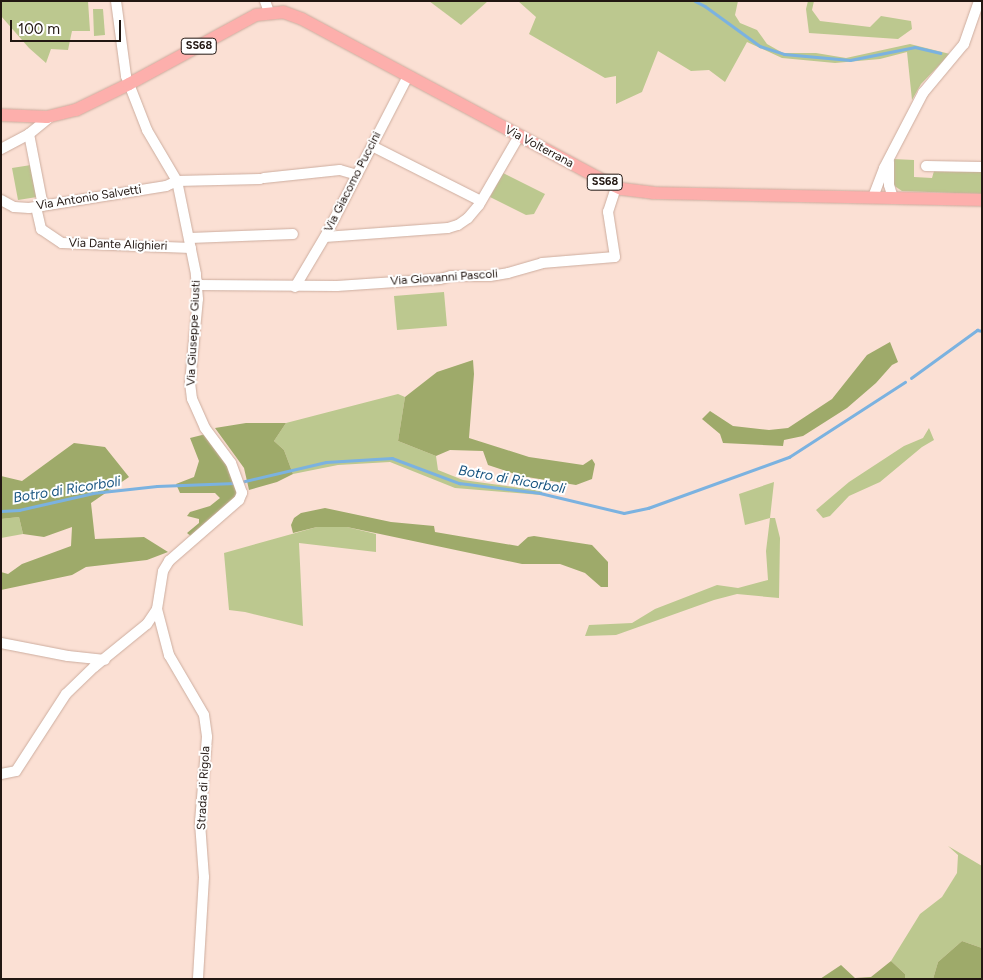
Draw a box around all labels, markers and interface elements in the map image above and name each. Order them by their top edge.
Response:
scale bar [12,10,124,42]
text: 100 m [18,20,60,38]
road number: SS68 [180,37,218,54]
street label: Via Volterrana [502,123,576,171]
street label: Via Giacomo Puccini [321,129,385,235]
road number: SS68 [586,173,624,190]
street label: Via Antonio Salvetti [35,183,143,213]
street label: Via Dante Alighieri [68,236,168,254]
street label: Via Giovanni Pascoli [390,267,498,289]
street label: Via Giuseppe Giusti [184,280,204,386]
water label: Botro di Ricorboli [457,462,567,498]
water label: Botro di Ricorboli [12,473,122,507]
street label: Strada di Rigola [195,746,213,830]

